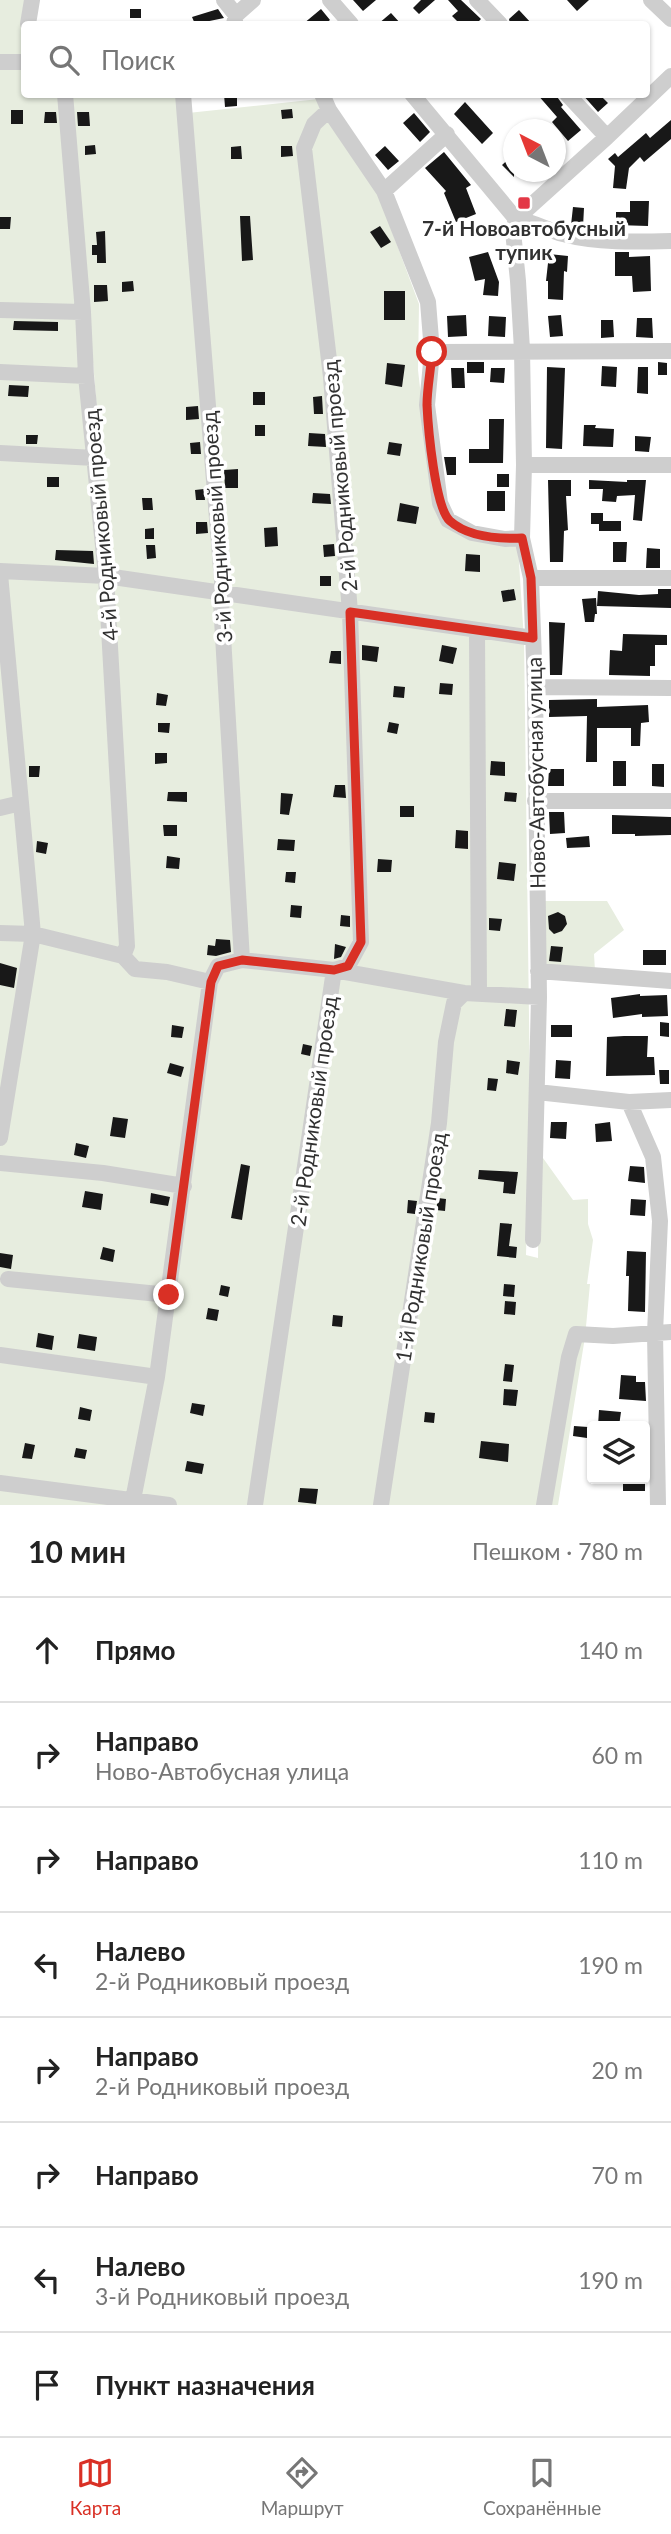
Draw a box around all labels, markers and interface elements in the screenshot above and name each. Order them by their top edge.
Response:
search box [21,21,650,98]
icon: search [45,41,83,79]
text: Поиск [101,44,175,76]
north arrow [503,119,566,182]
marker: 7-й Новоавтобусный тупик [516,195,532,211]
place label: 7-й Новоавтобусный тупик [422,215,626,264]
route start [416,336,447,367]
street label: 2-й Родниковый проезд [316,359,362,593]
street label: 4-й Родниковый проезд [77,408,123,642]
street label: 3-й Родниковый проезд [195,410,237,644]
street label: Ново-Автобусная улица [520,657,550,889]
street label: 2-й Родниковый проезд [284,994,342,1228]
street label: 1-й Родниковый проезд [389,1130,451,1364]
route end [153,1279,184,1310]
map controls [587,1421,650,1484]
button: layers [587,1421,650,1484]
text: 10 мин [28,1533,126,1569]
text: Пешком · 780 m [472,1537,643,1565]
icon: ahead [28,1631,66,1669]
text: Прямо [95,1634,176,1666]
text: 140 m [578,1636,643,1664]
text: Направо [95,1725,199,1757]
icon: right [28,1736,66,1774]
text: 60 m [592,1741,643,1769]
text: Ново-Автобусная улица [95,1757,349,1785]
icon: right [28,1841,66,1879]
text: Направо [95,1844,199,1876]
text: 110 m [578,1846,643,1874]
text: Налево [95,1935,185,1967]
icon: left [28,1946,66,1984]
text: 190 m [578,1951,643,1979]
text: 2-й Родниковый проезд [95,1967,349,1995]
text: Направо [95,2040,199,2072]
icon: right [28,2051,66,2089]
text: 20 m [592,2056,643,2084]
text: 2-й Родниковый проезд [95,2072,349,2100]
icon: right [28,2156,66,2194]
text: Направо [95,2159,199,2191]
text: 70 m [592,2161,643,2189]
text: Налево [95,2250,185,2282]
icon: left [28,2261,66,2299]
text: 190 m [578,2266,643,2294]
text: 3-й Родниковый проезд [95,2282,349,2310]
icon: arrive [28,2366,66,2404]
text: Пункт назначения [95,2369,315,2401]
tab: Карта [70,2454,121,2519]
tab: Маршрут [261,2454,343,2519]
tab: Сохранённые [483,2454,601,2519]

